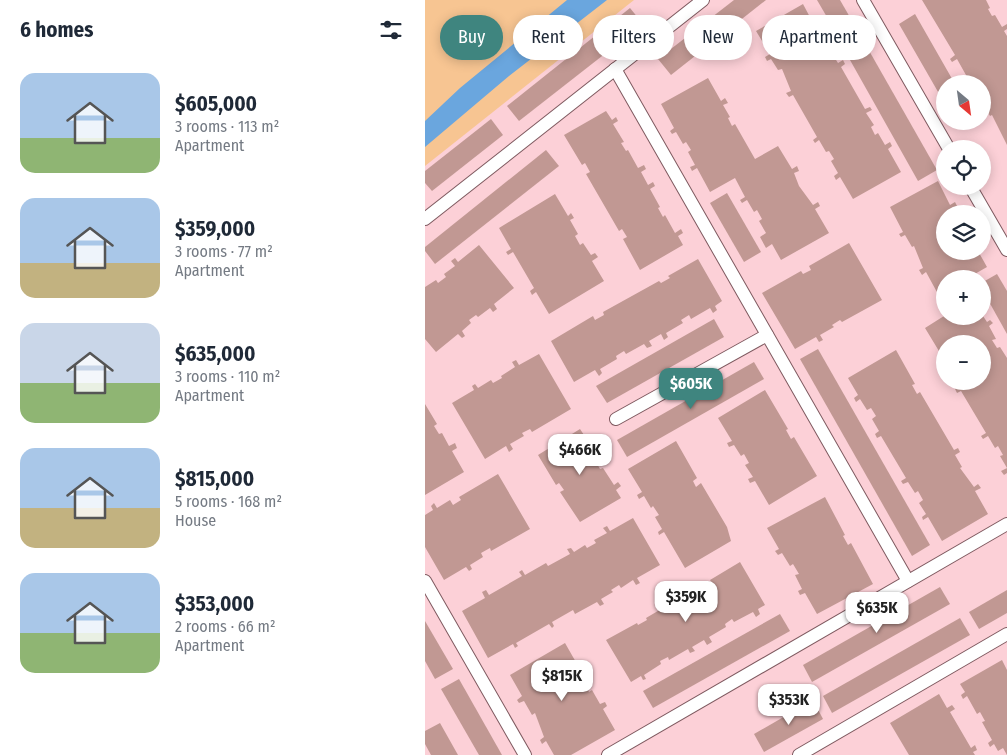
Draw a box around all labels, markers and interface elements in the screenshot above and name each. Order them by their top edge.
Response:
chip: Buy [440,15,503,60]
chip: Rent [513,15,583,60]
chip: Filters [593,15,674,60]
chip: New [684,15,752,60]
chip: Apartment [762,15,876,60]
icon: filters [377,16,405,44]
text: 6 homes [20,17,93,43]
north arrow [936,75,991,130]
map controls [936,75,991,390]
text: $605,000 [175,91,257,117]
icon: home [60,93,120,153]
text: 3 rooms · 113 m² [175,117,279,136]
text: Apartment [175,136,244,155]
button: locate [936,140,991,195]
button: layers [936,205,991,260]
text: $359,000 [175,216,255,242]
icon: home [60,218,120,278]
text: 3 rooms · 77 m² [175,242,273,261]
text: Apartment [175,261,244,280]
button: + [936,270,991,325]
button: − [936,335,991,390]
text: $635,000 [175,341,255,367]
icon: home [60,343,120,403]
text: 3 rooms · 110 m² [175,367,280,386]
pin: $605K [656,368,726,410]
text: $605K [670,374,712,393]
text: Apartment [175,386,244,405]
pin: $466K [545,434,615,476]
text: $466K [559,440,601,459]
text: $815,000 [175,466,254,492]
icon: home [60,468,120,528]
text: 5 rooms · 168 m² [175,492,282,511]
text: House [175,511,216,530]
pin: $359K [651,580,721,623]
text: $359K [666,587,706,606]
text: $353,000 [175,591,254,617]
pin: $635K [842,592,912,634]
icon: home [60,593,120,653]
text: $635K [857,598,897,617]
text: 2 rooms · 66 m² [175,617,275,636]
text: Apartment [175,636,244,655]
pin: $815K [527,660,597,702]
text: $815K [542,666,582,685]
pin: $353K [754,684,824,726]
text: $353K [769,690,809,709]

